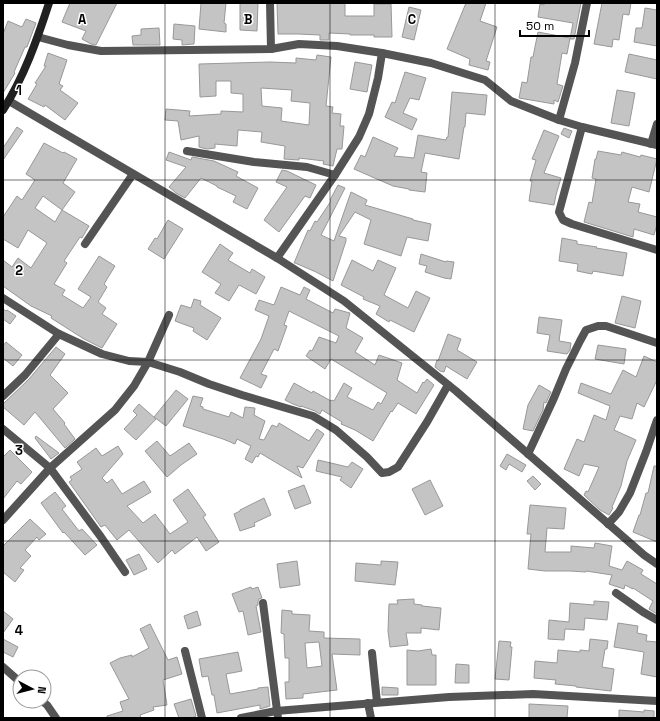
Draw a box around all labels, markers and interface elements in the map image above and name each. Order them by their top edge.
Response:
text: A [78,11,87,28]
text: B [244,11,253,28]
text: C [408,11,416,28]
scale bar [520,12,589,38]
text: 50 m [526,18,554,34]
text: 1 [16,82,22,99]
text: 2 [15,262,23,279]
text: 3 [15,442,23,459]
text: 4 [15,622,23,639]
north arrow [12,669,52,709]
text: N [35,686,49,695]

